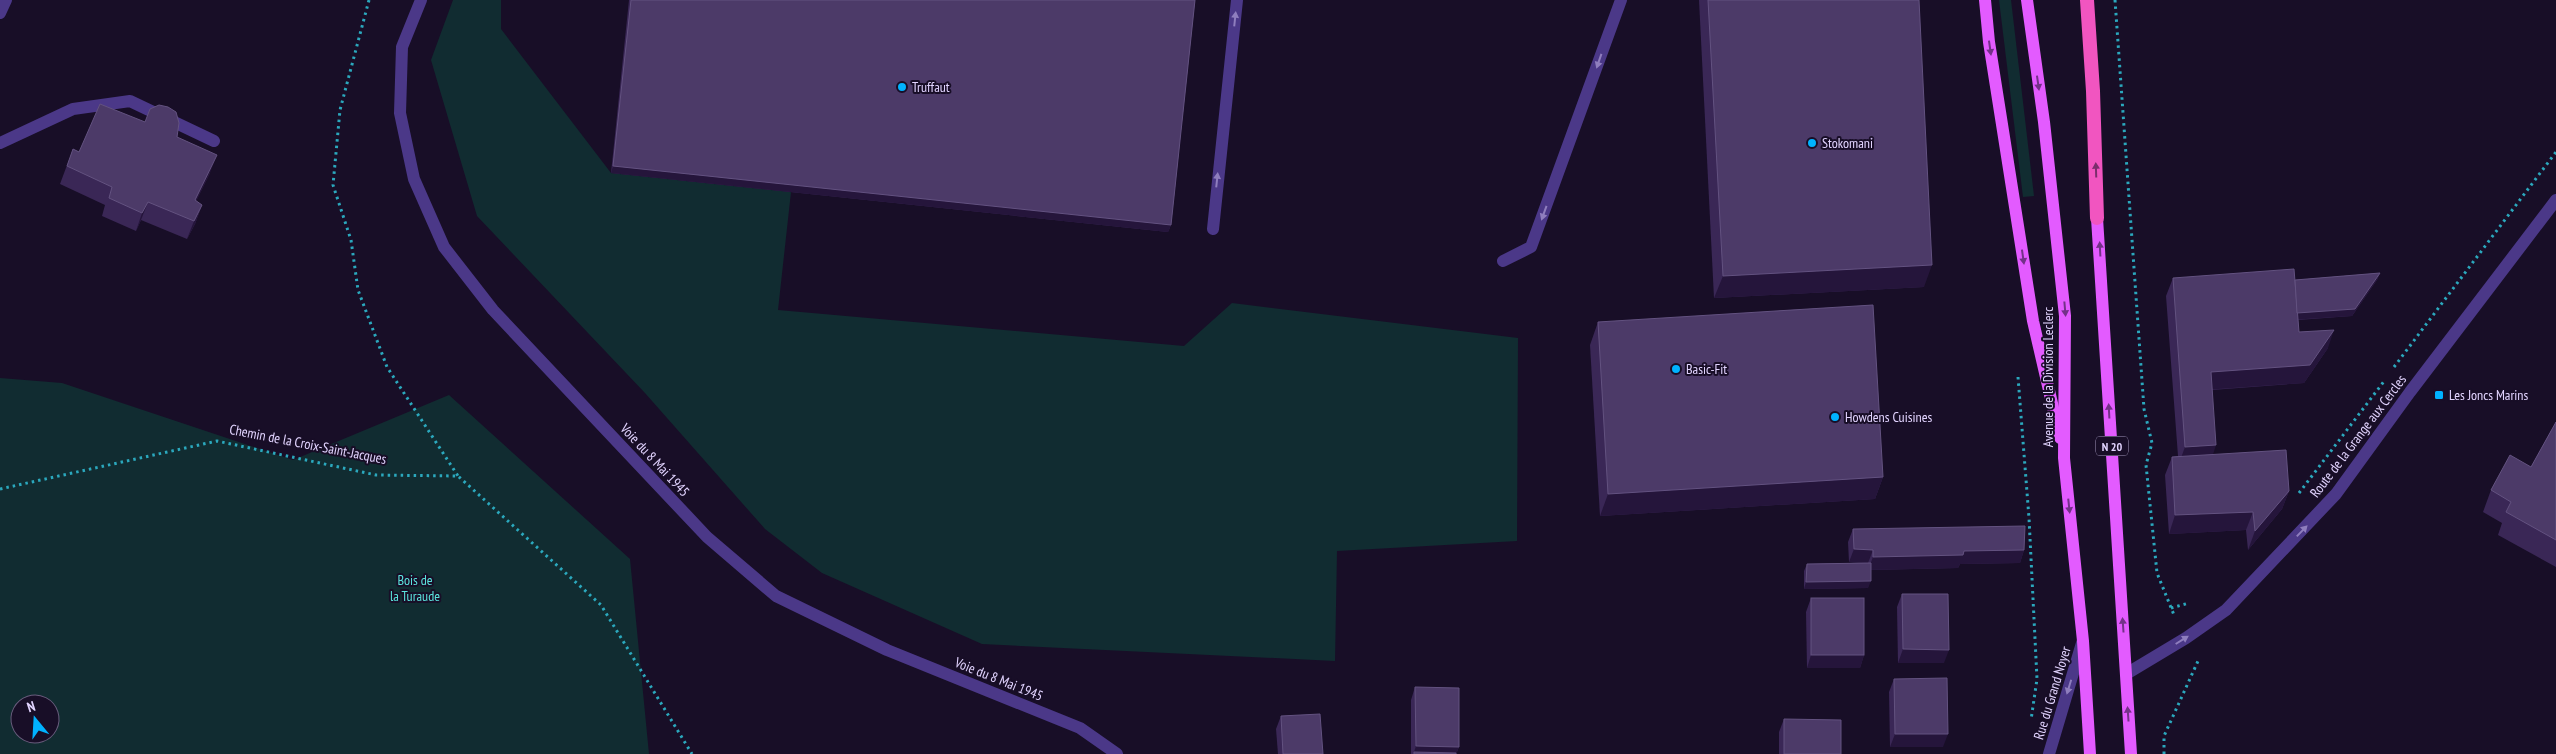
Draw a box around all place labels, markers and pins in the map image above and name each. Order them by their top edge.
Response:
place label: Truffaut [912,78,950,96]
marker: Truffaut [896,81,908,93]
place label: Stokomani [1822,134,1873,152]
marker: Stokomani [1806,137,1818,149]
place label: Basic-Fit [1686,360,1727,378]
marker: Basic-Fit [1670,363,1682,375]
place label: Les Joncs Marins [2449,386,2528,404]
marker: Les Joncs Marins [2433,389,2445,401]
place label: Howdens Cuisines [1845,408,1932,426]
marker: Howdens Cuisines [1829,411,1841,423]

